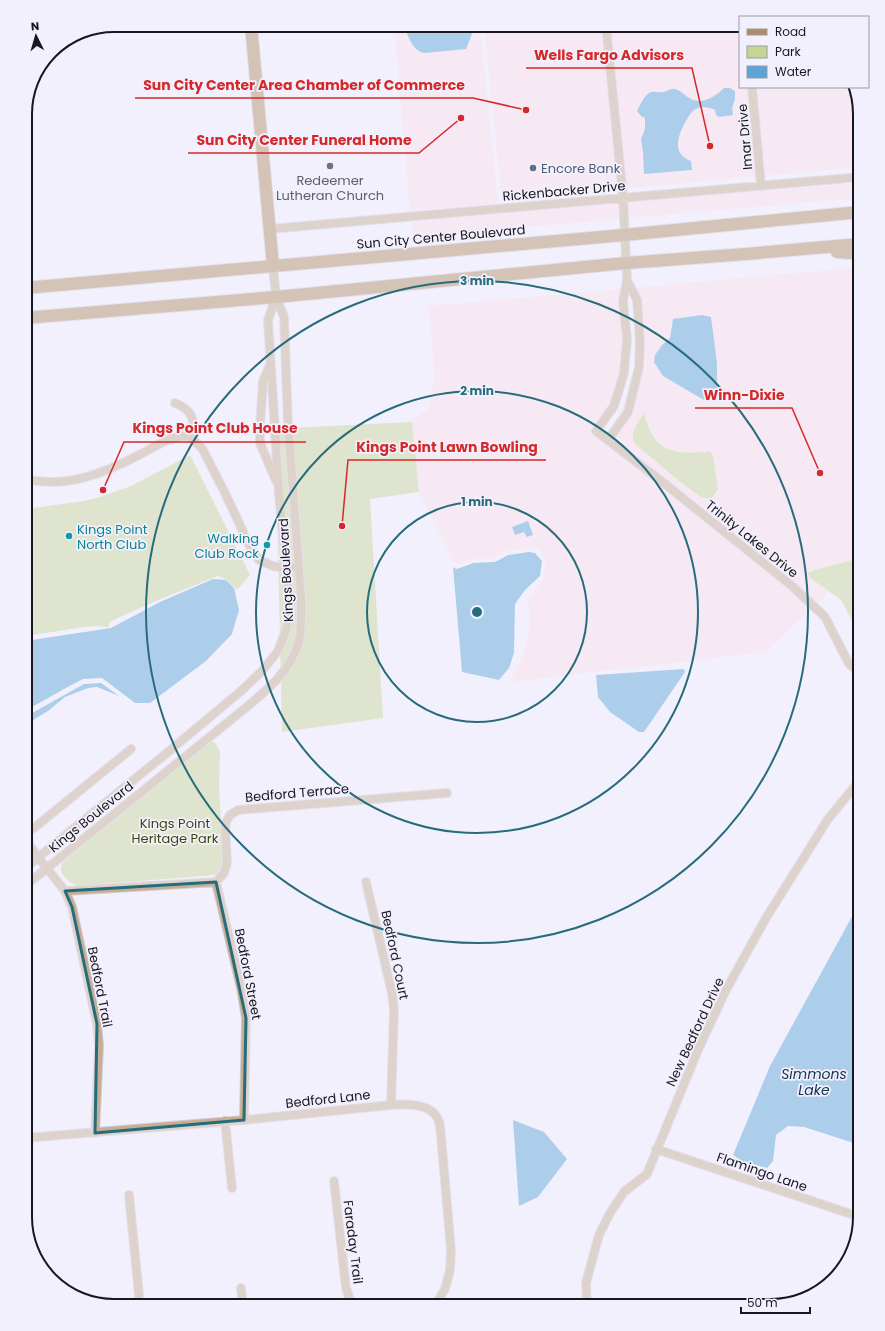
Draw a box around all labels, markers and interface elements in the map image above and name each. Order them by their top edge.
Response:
north arrow [16,16,56,56]
legend [739,16,869,88]
text: N [30,18,40,34]
text: Road [775,23,806,40]
callout: Wells Fargo Advisors [526,42,692,68]
text: Park [775,43,802,60]
text: Wells Fargo Advisors [534,45,684,65]
text: Water [775,63,812,80]
callout: Sun City Center Area Chamber of Commerce [135,72,473,98]
text: Sun City Center Area Chamber of Commerce [143,75,465,95]
street label: Imar Drive [733,103,757,171]
callout: Sun City Center Funeral Home [188,127,419,153]
text: Sun City Center Funeral Home [196,130,412,150]
place label: Encore Bank [541,159,621,178]
marker: Redeemer Lutheran Church [325,161,335,171]
marker: Encore Bank [528,163,538,173]
place label: Redeemer Lutheran Church [276,171,384,205]
street label: Rickenbacker Drive [502,176,626,206]
street label: Sun City Center Boulevard [356,220,526,254]
text: 3 min [460,272,494,289]
text: 2 min [460,382,494,399]
callout: Winn-Dixie [695,382,792,408]
text: Winn-Dixie [703,385,785,405]
callout: Kings Point Club House [124,416,306,442]
text: Kings Point Club House [132,418,298,438]
callout: Kings Point Lawn Bowling [348,434,546,460]
text: Kings Point Lawn Bowling [356,437,538,457]
text: 1 min [461,493,493,510]
street label: Trinity Lakes Drive [702,496,802,582]
street label: Kings Boulevard [274,518,298,622]
place label: Kings Point North Club [77,520,148,554]
place label: Walking Club Rock [194,529,259,563]
marker: Kings Point North Club [64,531,74,541]
marker: Walking Club Rock [262,540,272,550]
centre of rings [470,605,484,619]
street label: Kings Boulevard [45,777,137,857]
street label: Bedford Terrace [244,779,350,807]
park label: Kings Point Heritage Park [132,814,219,848]
street label: Bedford Court [376,909,414,1002]
street label: Bedford Street [230,927,266,1022]
street label: Bedford Trail [83,945,117,1029]
street label: New Bedford Drive [661,974,729,1090]
water label: Simmons Lake [781,1064,847,1100]
street label: Bedford Lane [285,1085,371,1113]
street label: Flamingo Lane [714,1148,810,1196]
street label: Faraday Trail [338,1199,368,1285]
scale bar [741,1289,810,1315]
text: 50 m [747,1294,778,1311]

